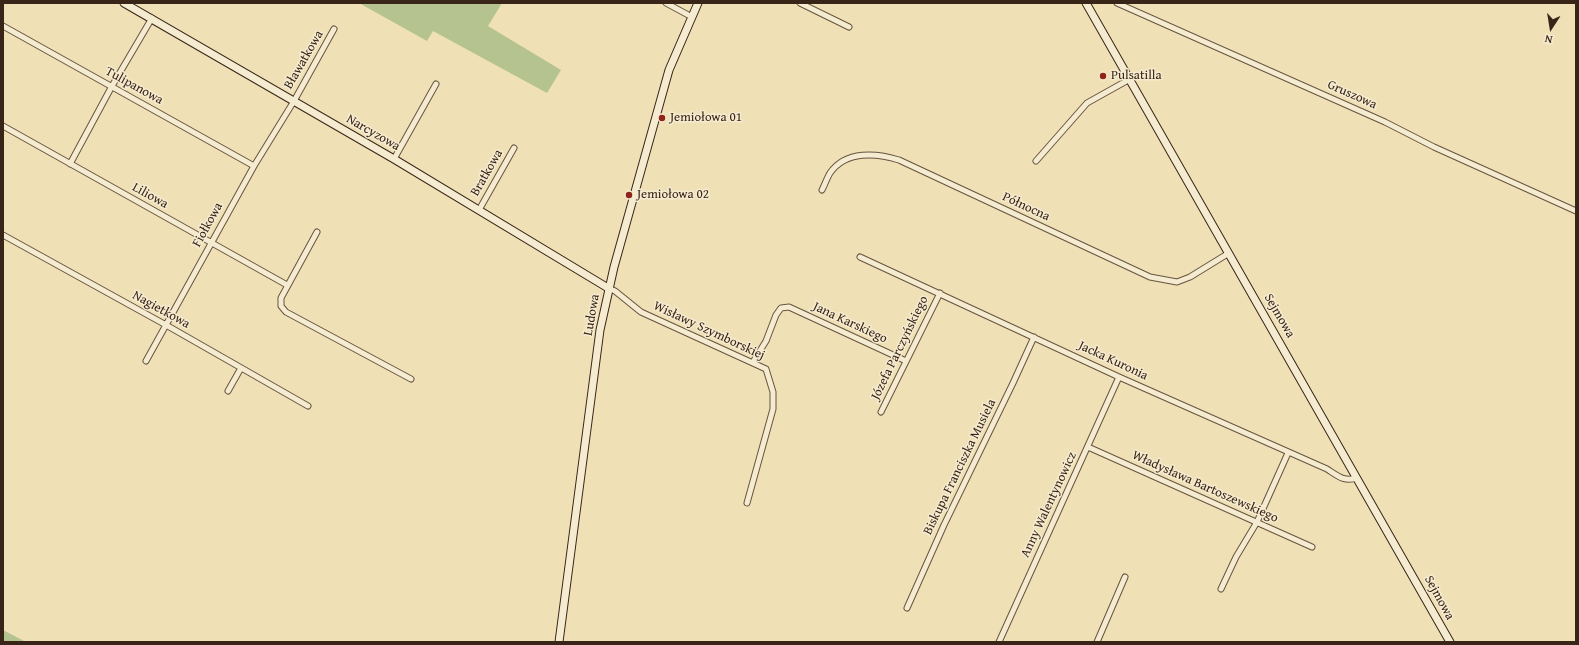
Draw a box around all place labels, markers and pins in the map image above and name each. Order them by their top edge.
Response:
place label: Pulsatilla [1111,68,1162,84]
marker: Pulsatilla [1098,71,1108,81]
place label: Jemiołowa 01 [670,110,742,126]
marker: Jemiołowa 01 [657,113,667,123]
place label: Jemiołowa 02 [637,187,709,203]
marker: Jemiołowa 02 [624,190,634,200]

